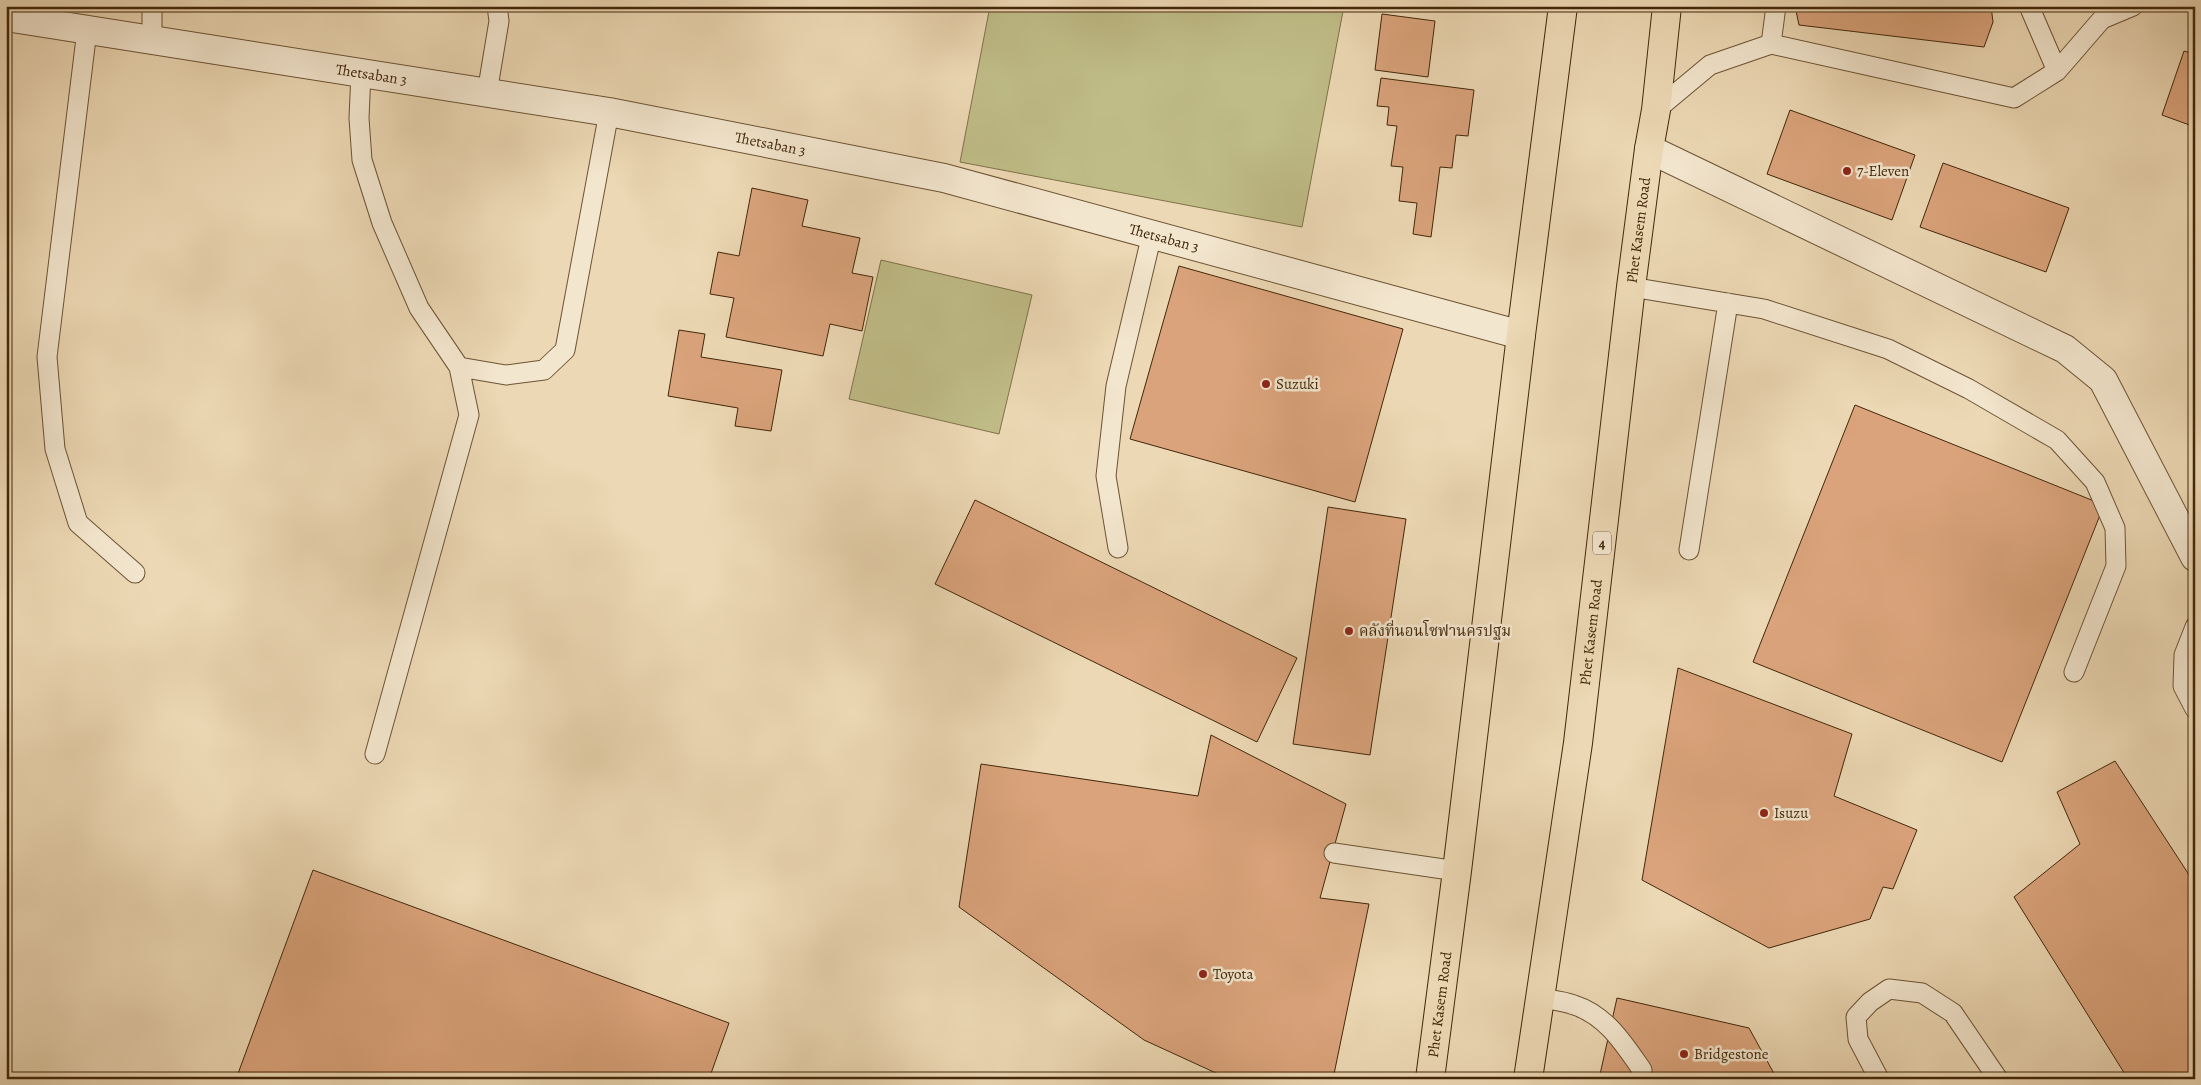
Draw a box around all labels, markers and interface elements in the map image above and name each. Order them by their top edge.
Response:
street label: Thetsaban 3 [335,59,408,90]
street label: Thetsaban 3 [733,127,808,161]
place label: 7-Eleven [1857,161,1909,181]
marker: 7-Eleven [1841,165,1853,177]
street label: Phet Kasem Road [1622,175,1655,284]
street label: Thetsaban 3 [1127,219,1201,257]
place label: Suzuki [1276,374,1319,394]
marker: Suzuki [1260,378,1272,390]
road number: 4 [1593,532,1611,554]
street label: Phet Kasem Road [1575,577,1607,687]
place label: คลังที่นอนโซฟานครปฐม [1359,620,1511,641]
marker: คลังที่นอนโซฟานครปฐม [1343,625,1355,637]
place label: Isuzu [1774,803,1809,823]
marker: Isuzu [1758,807,1770,819]
street label: Phet Kasem Road [1423,949,1457,1059]
place label: Toyota [1213,964,1253,984]
marker: Toyota [1197,968,1209,980]
place label: Bridgestone [1694,1044,1769,1064]
marker: Bridgestone [1678,1048,1690,1060]

